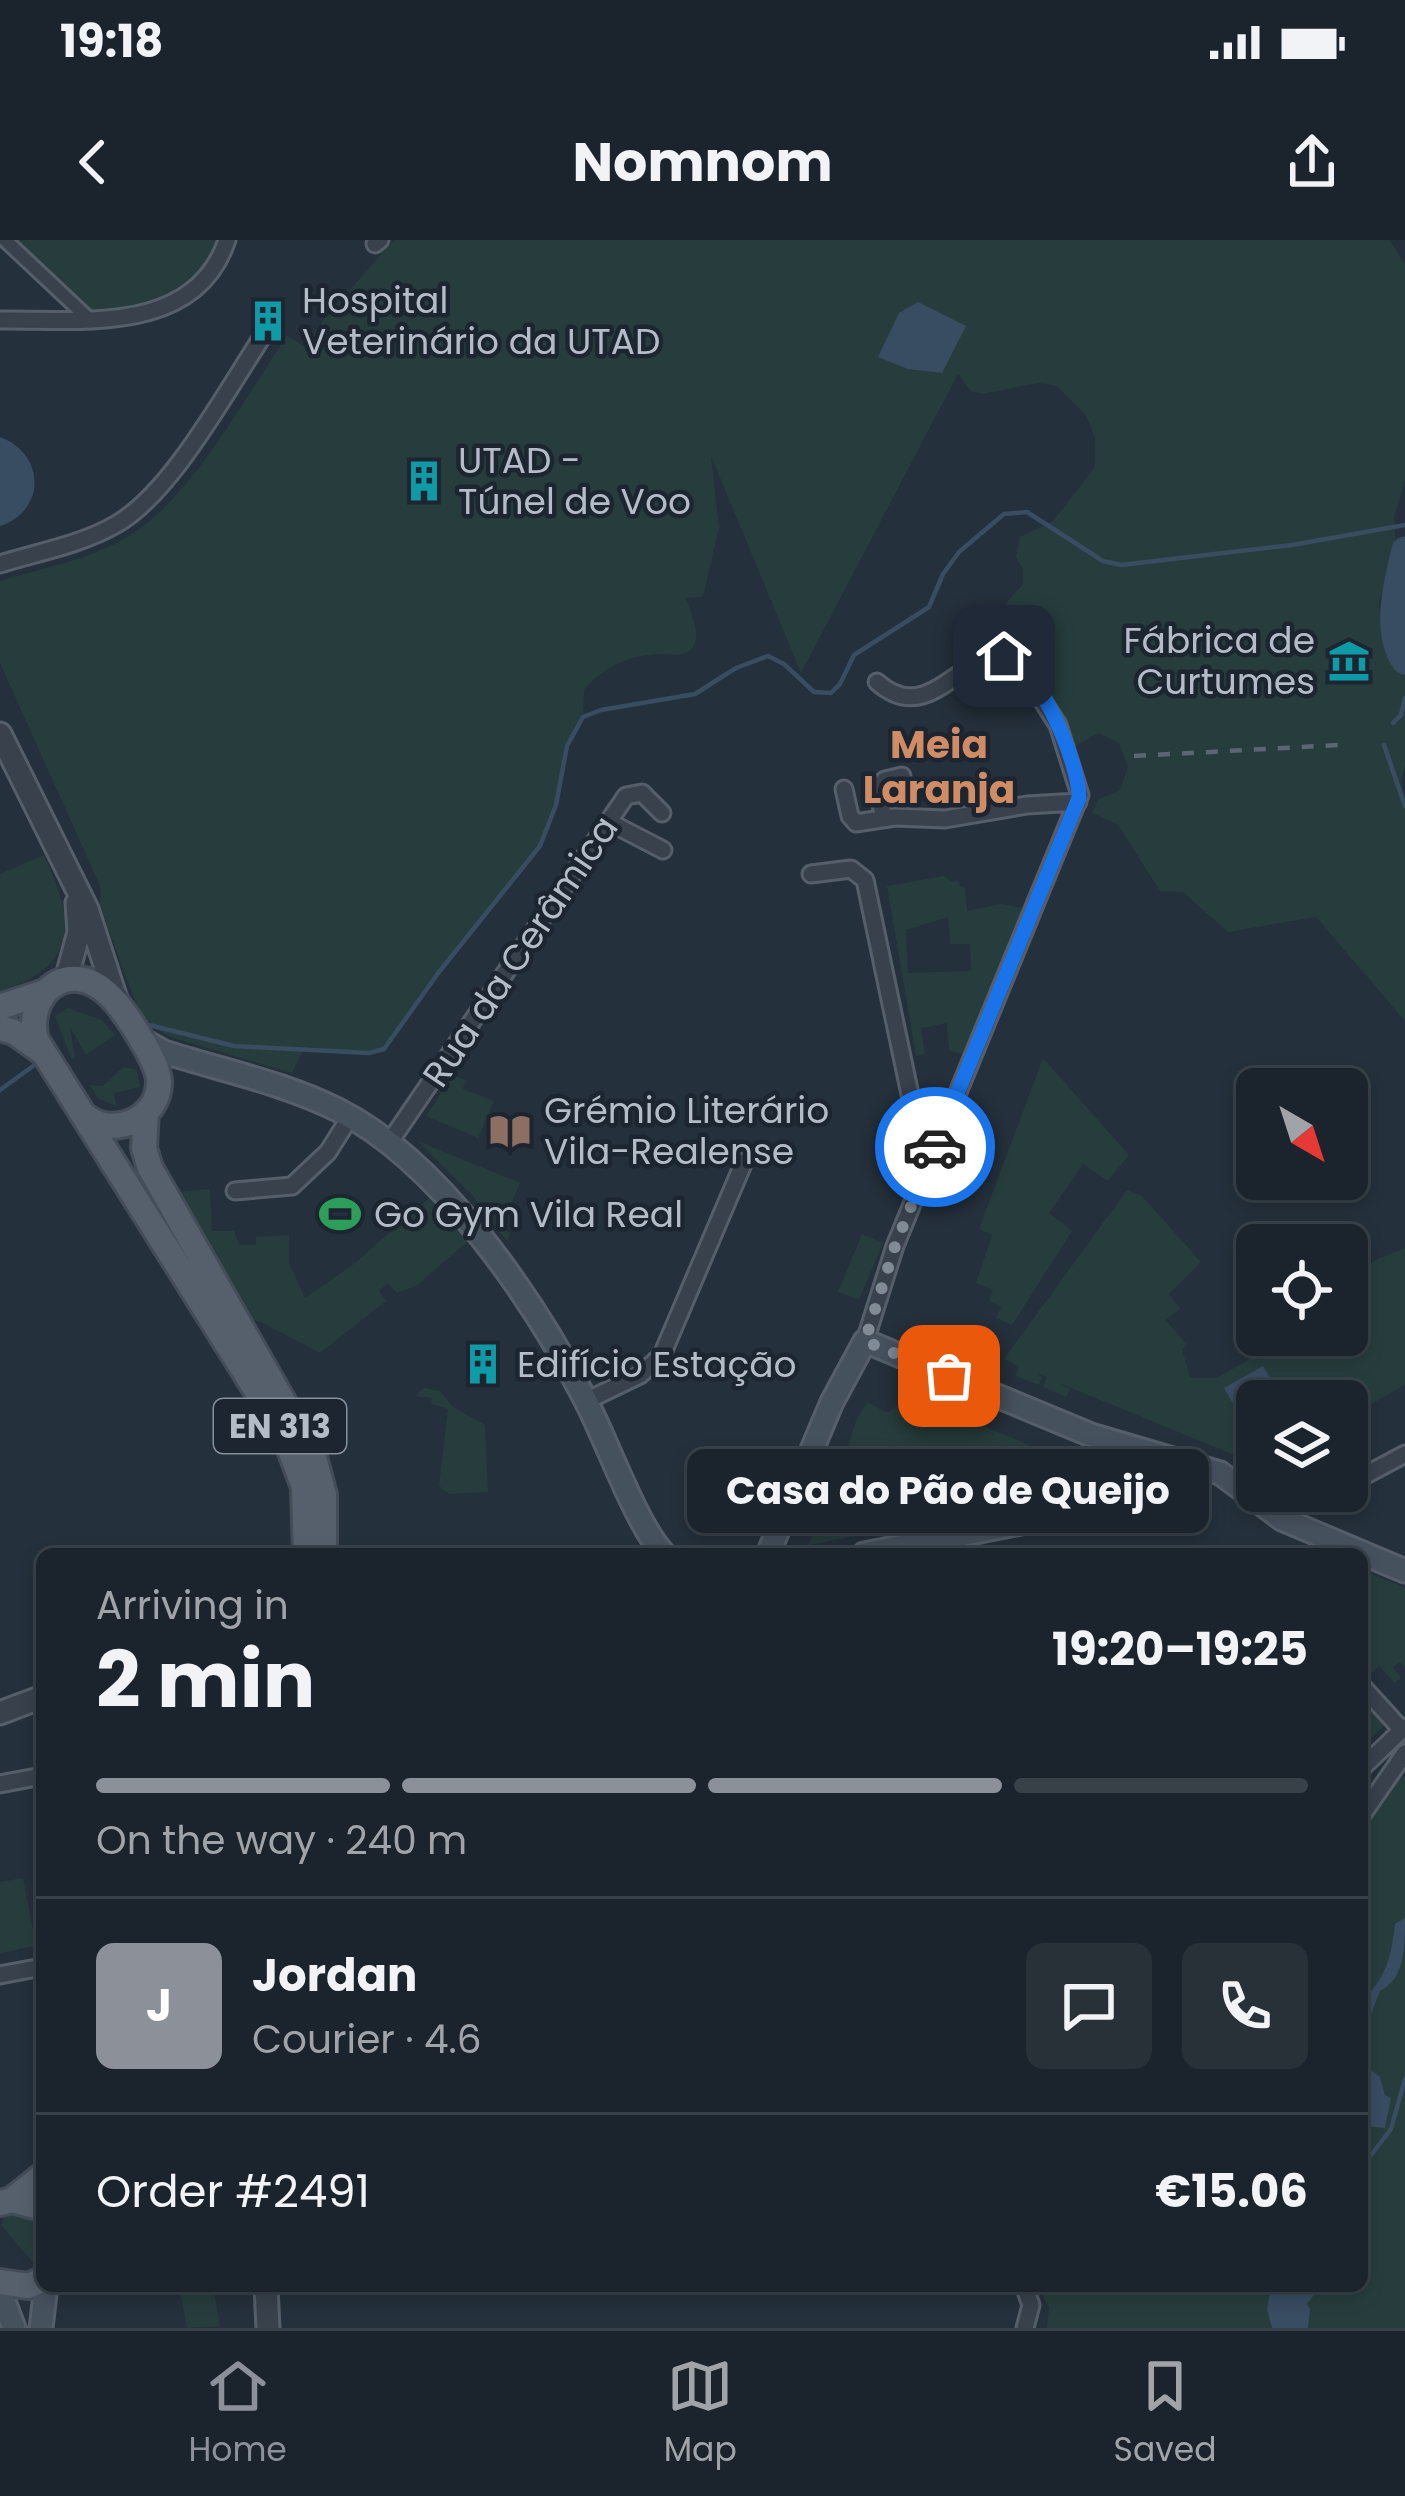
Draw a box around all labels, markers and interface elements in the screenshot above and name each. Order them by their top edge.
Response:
text: 19:18 [60,10,163,73]
text: Nomnom [572,124,833,200]
icon: back [60,129,126,195]
icon: share [1279,129,1345,195]
place label: Hospital Veterinário da UTAD [302,275,660,367]
building icon: Hospital Veterinário da UTAD [245,298,291,344]
place label: UTAD - Túnel de Voo [458,435,691,527]
building icon: UTAD - Túnel de Voo [401,458,447,504]
pin [953,605,1055,707]
place label: Fábrica de Curtumes [1123,615,1315,707]
icon: home [971,623,1037,689]
museum icon: Fábrica de Curtumes [1326,638,1372,684]
district label: Meia Laranja [863,717,1015,817]
street label: Rua da Cerâmica [411,806,630,1097]
north arrow [1236,1068,1368,1200]
map controls [1236,1068,1368,1512]
place label: Grémio Literário Vila-Realense [544,1085,829,1177]
courier [875,1087,995,1207]
library icon: Grémio Literário Vila-Realense [487,1108,533,1154]
icon: car [902,1114,968,1180]
place label: Go Gym Vila Real [374,1189,683,1240]
sports icon: Go Gym Vila Real [317,1191,363,1237]
button: locate [1236,1224,1368,1356]
pin [898,1325,1000,1427]
place label: Edifício Estação [517,1339,797,1390]
building icon: Edifício Estação [460,1341,506,1387]
icon: bag [916,1343,982,1409]
button: layers [1236,1380,1368,1512]
road number: EN 313 [214,1399,346,1453]
callout: Casa do Pão de Queijo [688,1448,1210,1532]
text: Casa do Pão de Queijo [726,1463,1170,1518]
text: Arriving in [96,1578,289,1633]
text: 19:20–19:25 [1052,1618,1308,1681]
text: 2 min [96,1625,315,1734]
text: On the way · 240 m [96,1813,467,1868]
button: chat [1026,1943,1152,2069]
button: phone [1182,1943,1308,2069]
text: Jordan [252,1944,417,2007]
text: J [146,1974,172,2037]
text: Courier · 4.6 [252,2012,481,2067]
text: Order #2491 [96,2160,370,2223]
text: €15.06 [1155,2160,1308,2223]
tab: Home [188,2353,287,2475]
tab: Map [664,2353,737,2475]
tab: Saved [1114,2353,1217,2475]

